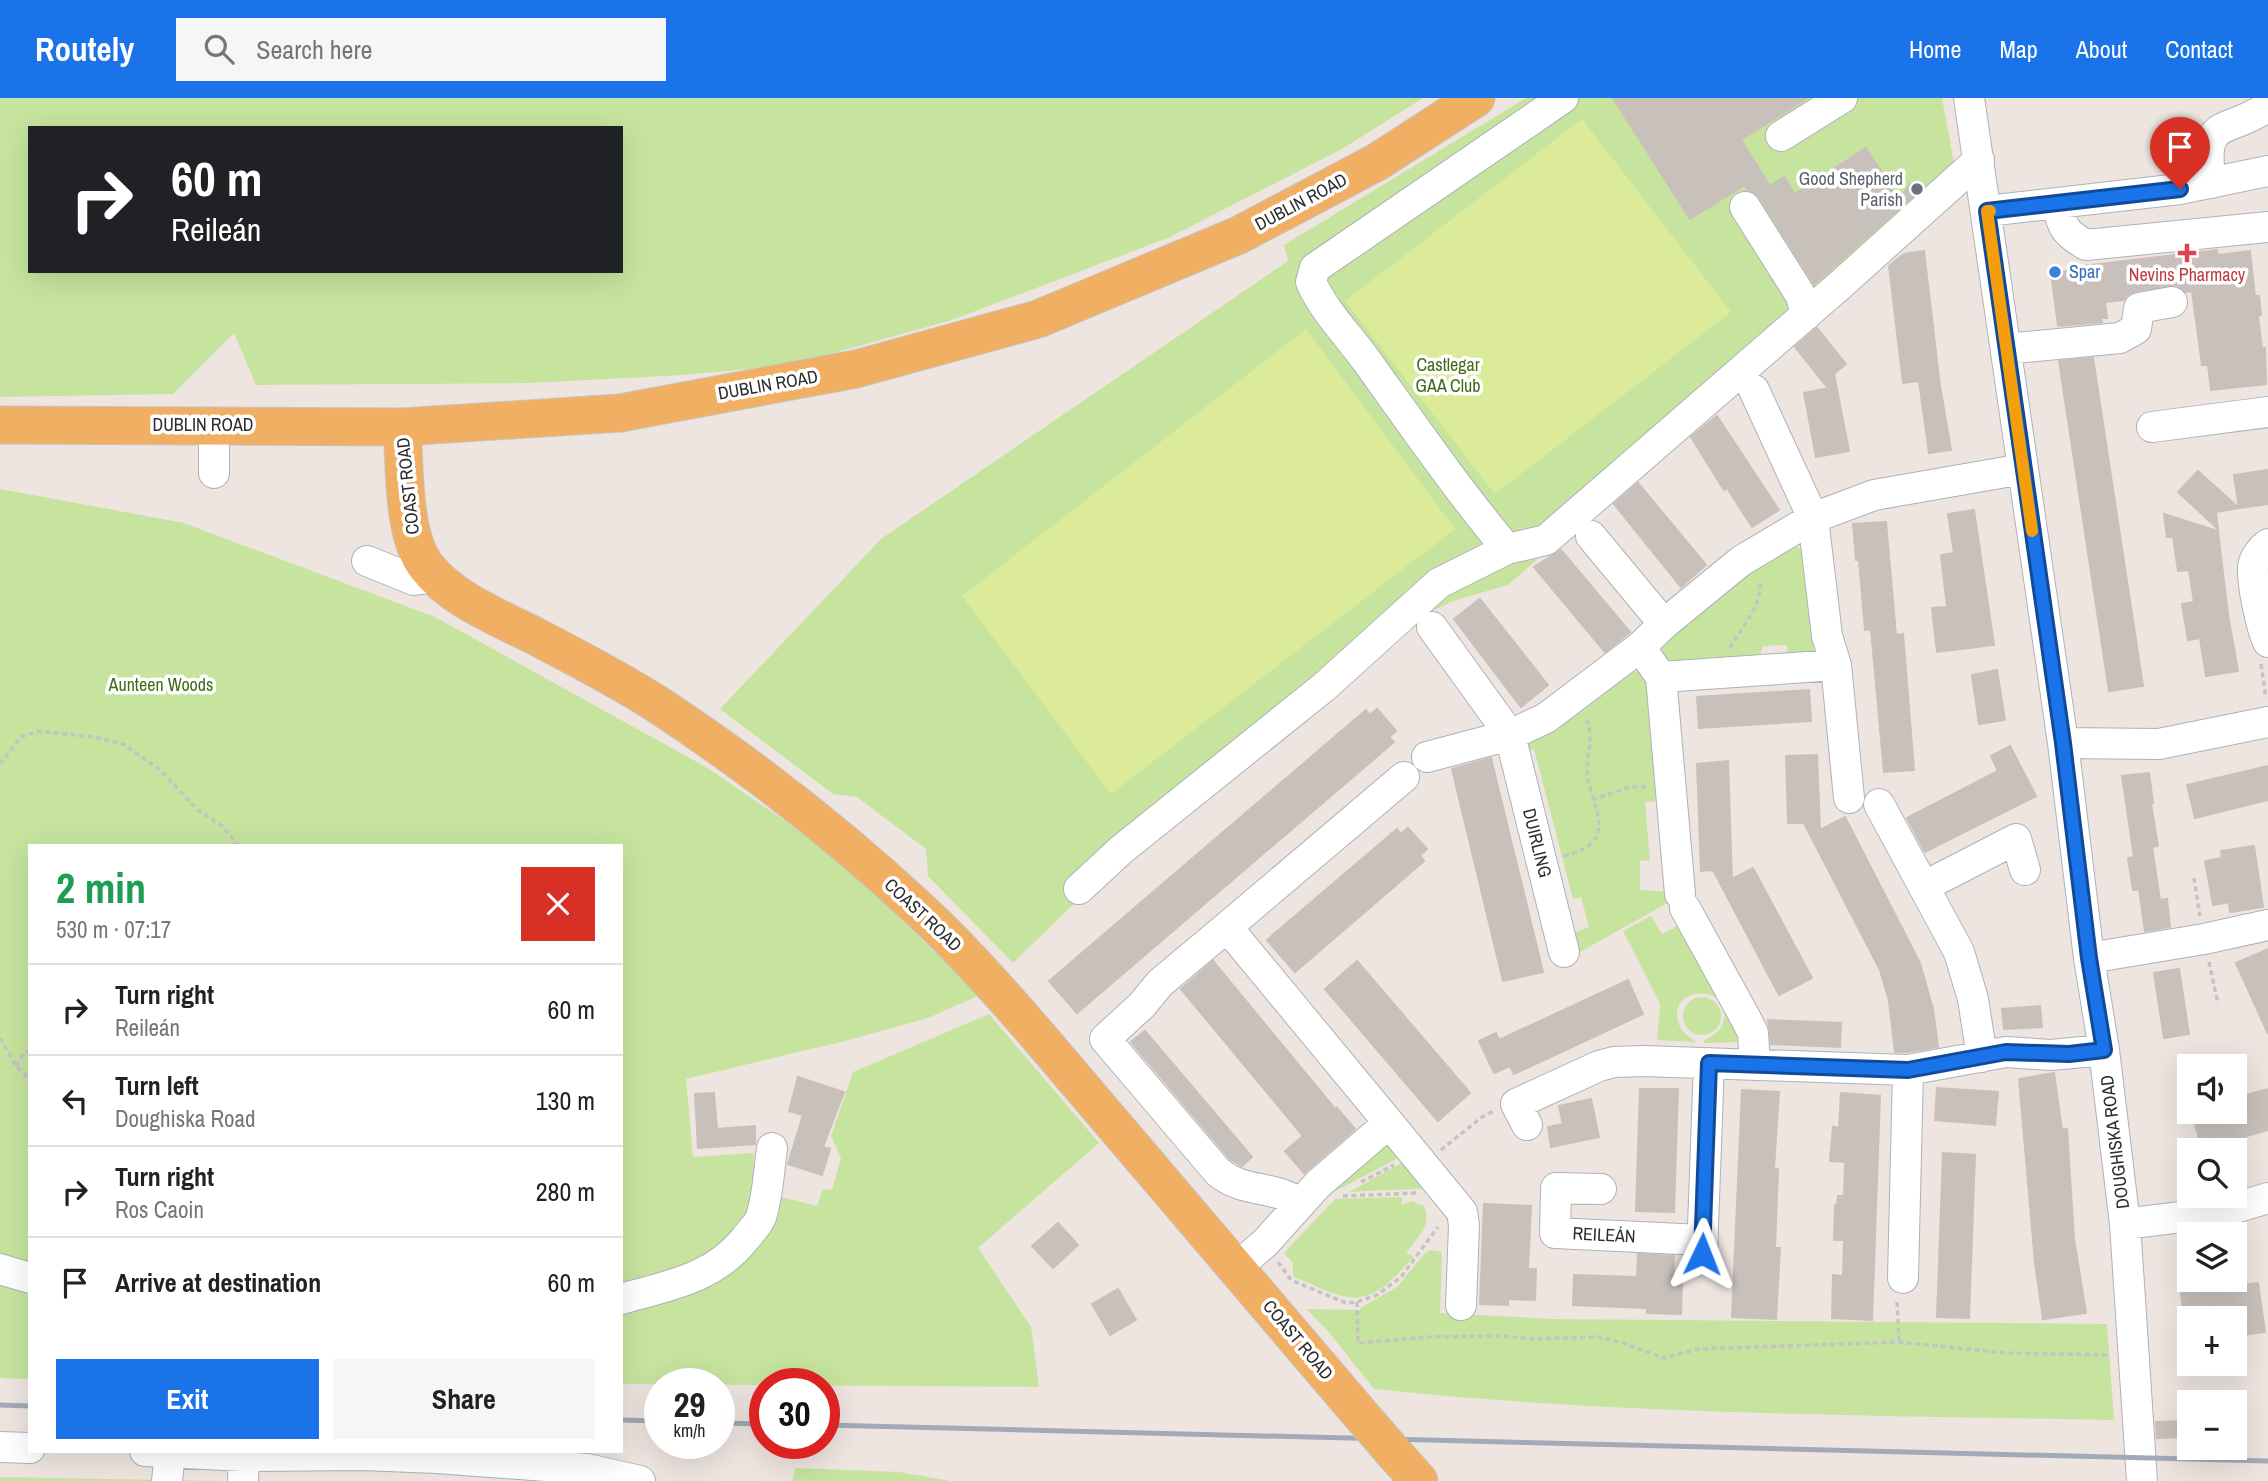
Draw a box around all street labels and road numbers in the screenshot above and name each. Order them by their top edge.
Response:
street label: DUBLIN ROAD [1250,167,1351,236]
street label: DUBLIN ROAD [716,363,820,406]
street label: DUBLIN ROAD [153,412,253,437]
street label: COAST ROAD [390,436,425,536]
street label: DUIRLING [1517,806,1558,880]
street label: COAST ROAD [879,872,967,957]
street label: DOUGHISKA ROAD [2094,1074,2135,1210]
street label: REILEÁN [1572,1220,1636,1249]
street label: COAST ROAD [1258,1294,1339,1385]

